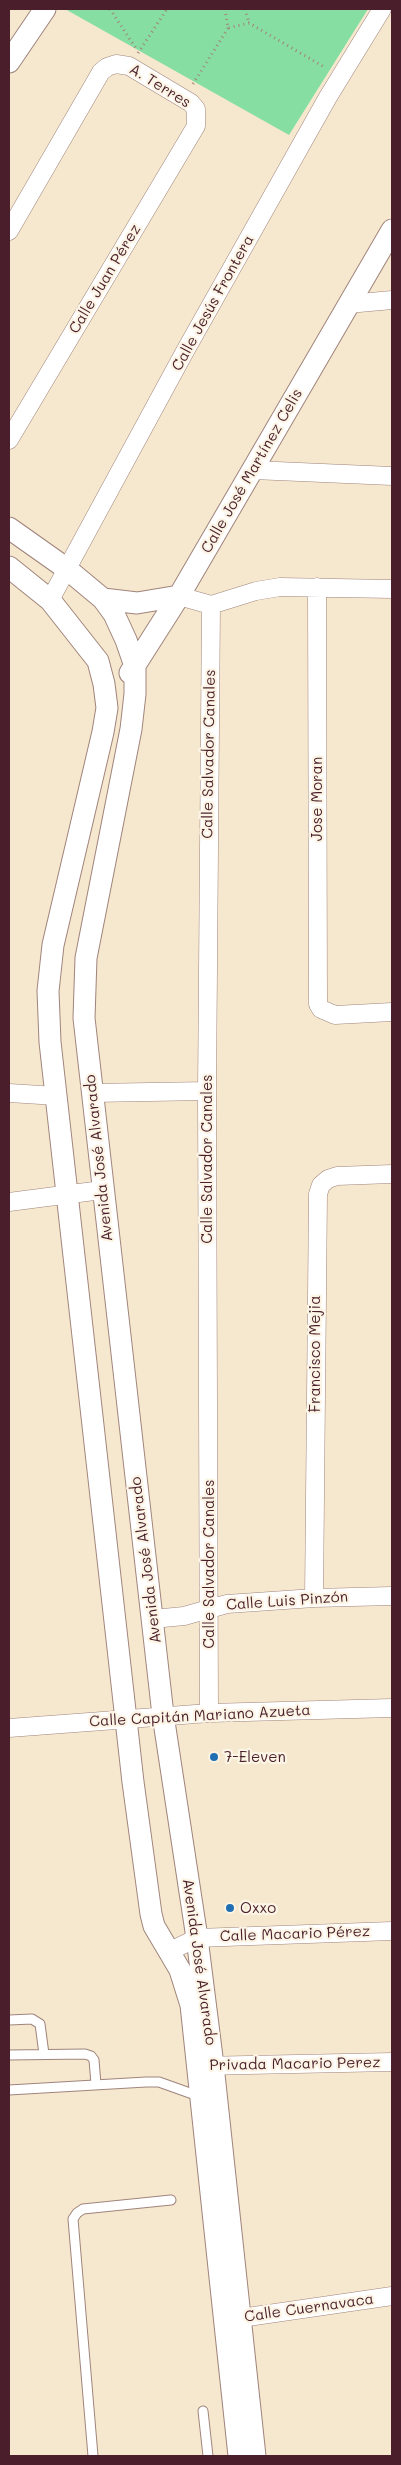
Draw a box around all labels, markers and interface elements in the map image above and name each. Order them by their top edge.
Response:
street label: A. Terres [126,60,194,112]
street label: Calle Juan Pérez [65,221,145,337]
street label: Calle Jesús Frontera [168,232,258,374]
street label: Calle José Martínez Celis [198,386,306,556]
street label: Calle Salvador Canales [199,669,219,839]
street label: Jose Moran [308,757,326,841]
street label: Avenida José Alvarado [81,1074,117,1242]
street label: Calle Salvador Canales [198,1074,216,1244]
street label: Francisco Mejia [306,1296,324,1412]
street label: Avenida José Alvarado [127,1476,165,1644]
street label: Calle Salvador Canales [200,1479,218,1649]
street label: Calle Luis Pinzón [225,1588,349,1614]
street label: Calle Capitán Mariano Azueta [89,1701,311,1731]
place label: 7-Eleven [224,1748,286,1766]
marker: 7-Eleven [208,1751,220,1763]
street label: Avenida José Alvarado [178,1878,220,2046]
place label: Oxxo [240,1899,276,1917]
marker: Oxxo [224,1902,236,1914]
street label: Calle Macario Pérez [219,1922,371,1946]
street label: Privada Macario Perez [209,2054,381,2074]
street label: Calle Cuernavaca [243,2290,375,2326]

